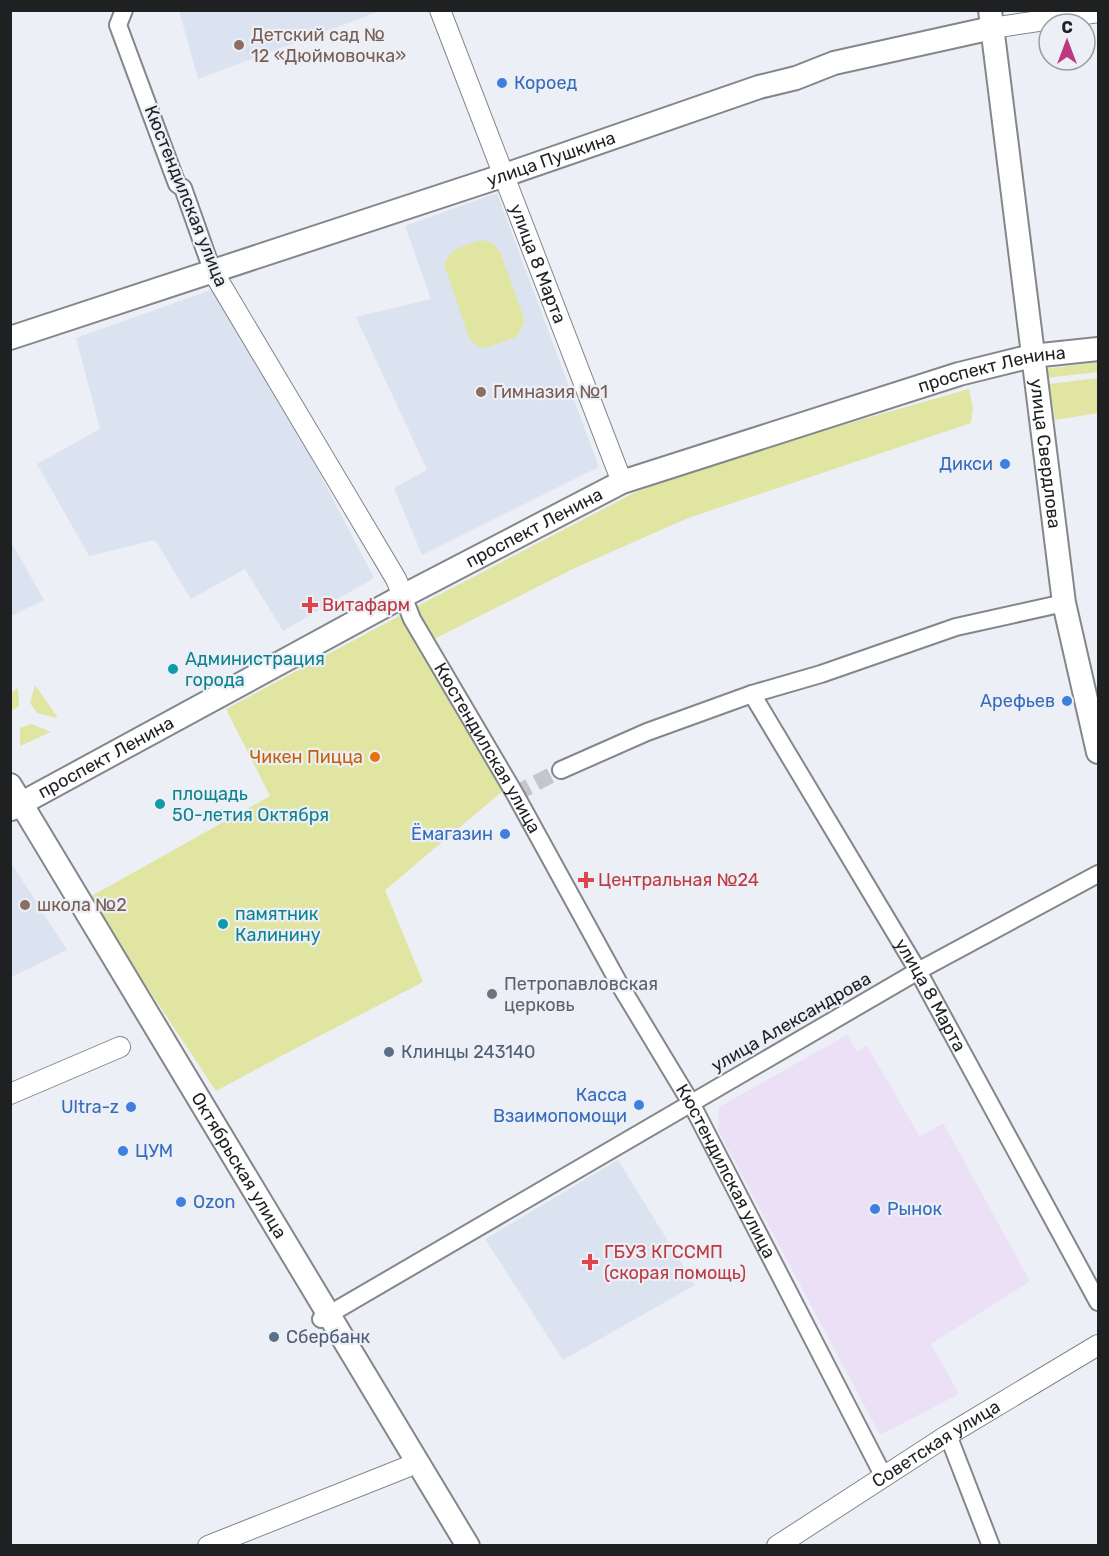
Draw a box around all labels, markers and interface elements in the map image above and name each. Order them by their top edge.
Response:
north arrow [1037,12,1097,72]
text: С [1061,18,1073,37]
place label: Детский сад № 12 «Дюймовочка» [251,24,406,67]
marker: Детский сад № 12 «Дюймовочка» [232,38,246,52]
place label: Короед [514,72,577,94]
marker: Короед [495,76,509,90]
street label: Кюстендилская улица [140,102,232,290]
street label: улица Пушкина [484,127,618,191]
street label: улица 8 Марта [505,201,571,327]
street label: проспект Ленина [915,342,1067,397]
street label: улица Свердлова [1025,377,1066,530]
place label: Гимназия №1 [493,381,608,403]
marker: Гимназия №1 [474,385,488,399]
place label: Дикси [939,453,993,475]
marker: Дикси [998,457,1012,471]
street label: проспект Ленина [462,483,606,572]
place label: Витафарм [322,594,410,616]
marker: Витафарм [303,598,317,612]
place label: Администрация города [185,648,325,691]
street label: Кюстендилская улица [429,659,545,837]
marker: Администрация города [166,662,180,676]
place label: Арефьев [980,690,1055,712]
marker: Арефьев [1060,694,1074,708]
street label: проспект Ленина [34,712,178,803]
place label: Чикен Пицца [250,746,363,768]
marker: Чикен Пицца [368,750,382,764]
place label: площадь 50-летия Октября [172,783,329,826]
marker: площадь 50-летия Октября [153,797,167,811]
place label: Ёмагазин [411,823,493,845]
marker: Ёмагазин [498,827,512,841]
place label: Центральная №24 [598,869,759,891]
marker: Центральная №24 [579,873,593,887]
place label: школа №2 [37,894,127,916]
marker: школа №2 [18,898,32,912]
place label: памятник Калинину [235,903,321,946]
marker: памятник Калинину [216,917,230,931]
street label: улица 8 Марта [890,934,971,1055]
street label: улица Александрова [707,967,875,1077]
place label: Петропавловская церковь [504,973,658,1016]
marker: Петропавловская церковь [485,987,499,1001]
place label: Клинцы 243140 [401,1041,536,1063]
marker: Клинцы 243140 [382,1045,396,1059]
street label: Кюстендилская улица [671,1080,780,1262]
place label: Касса Взаимопомощи [493,1084,627,1127]
street label: Октябрьская улица [187,1088,291,1242]
place label: Ultra-z [61,1096,119,1118]
marker: Касса Взаимопомощи [632,1098,646,1112]
marker: Ultra-z [124,1100,138,1114]
place label: ЦУМ [135,1140,173,1162]
marker: ЦУМ [116,1144,130,1158]
place label: Ozon [193,1191,235,1213]
marker: Ozon [174,1195,188,1209]
place label: Рынок [887,1198,943,1220]
marker: Рынок [868,1202,882,1216]
place label: ГБУЗ КГССМП (скорая помощь) [604,1241,746,1284]
marker: ГБУЗ КГССМП (скорая помощь) [581,1253,599,1271]
place label: Сбербанк [286,1326,371,1348]
marker: Сбербанк [267,1330,281,1344]
street label: Советская улица [868,1395,1004,1492]

